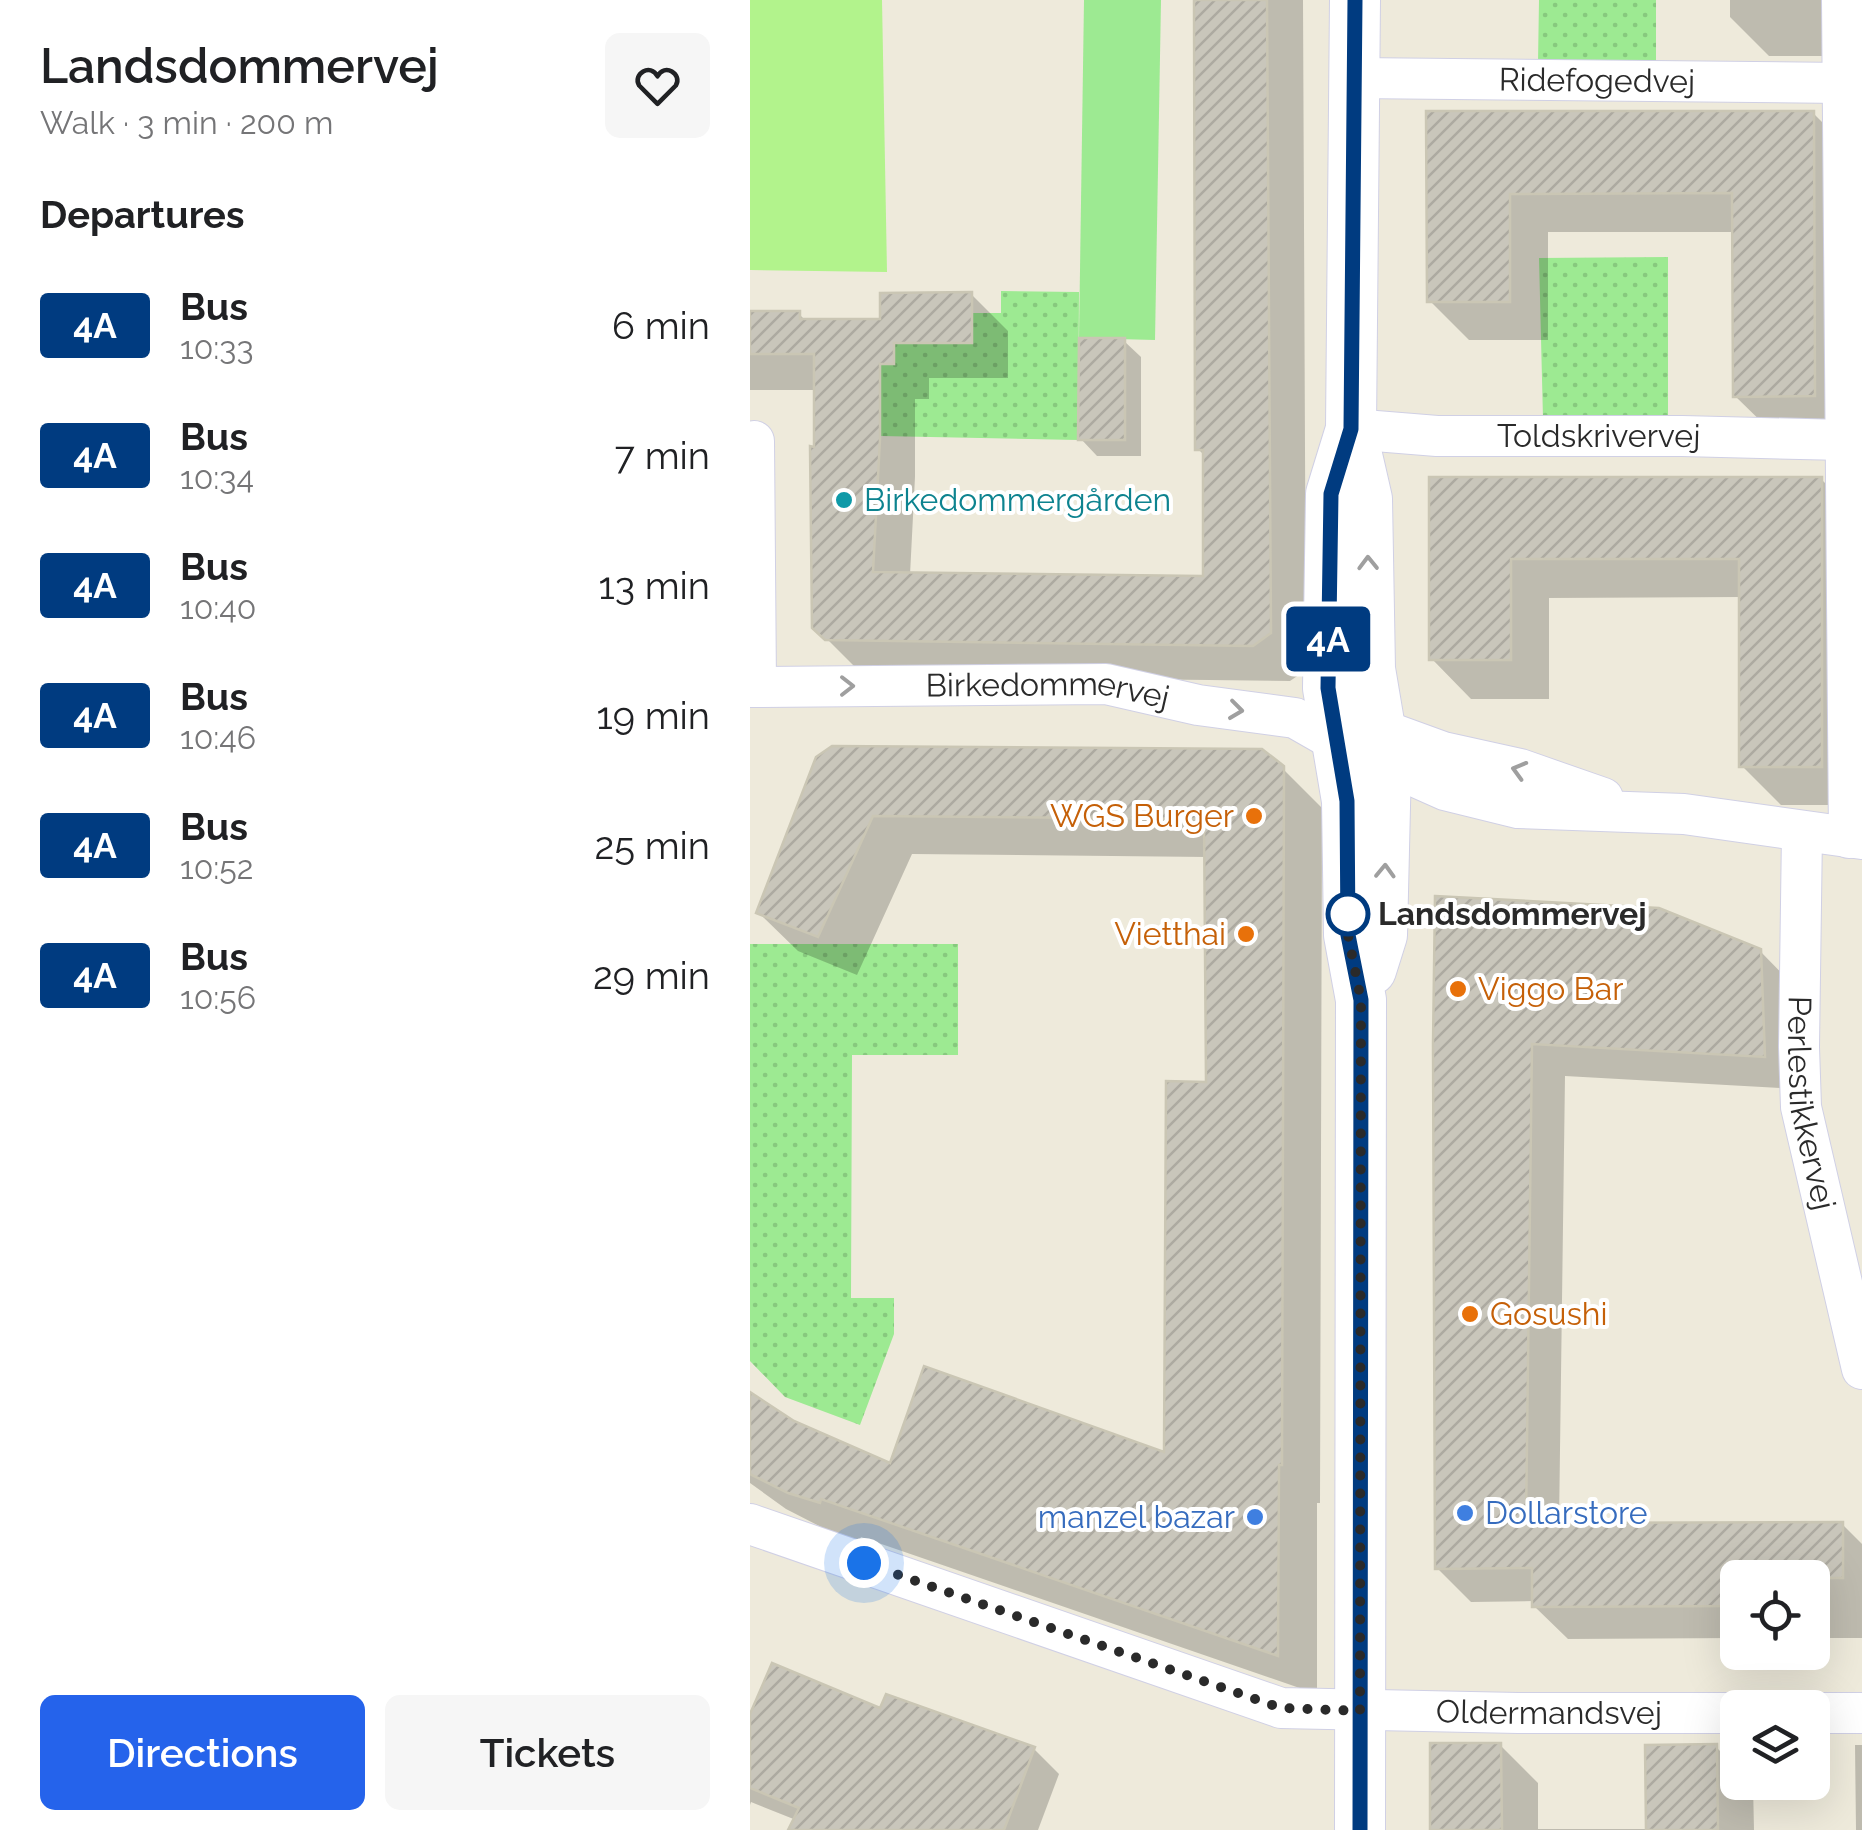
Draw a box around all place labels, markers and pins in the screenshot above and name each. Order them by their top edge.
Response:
place label: Birkedommergården [864,481,1171,518]
marker: Birkedommergården [833,489,855,511]
place label: WGS Burger [1050,797,1234,834]
marker: WGS Burger [1243,805,1265,827]
marker: Landsdommervej [1327,893,1369,935]
place label: Landsdommervej [1378,895,1647,932]
place label: Vietthai [1114,915,1226,952]
marker: Vietthai [1235,923,1257,945]
place label: Viggo Bar [1478,970,1623,1007]
marker: Viggo Bar [1447,978,1469,1000]
place label: Gosushi [1490,1295,1608,1332]
marker: Gosushi [1459,1303,1481,1325]
place label: Dollarstore [1485,1494,1647,1531]
place label: manzel bazar [1038,1498,1235,1535]
marker: Dollarstore [1454,1502,1476,1524]
marker: manzel bazar [1244,1506,1266,1528]

